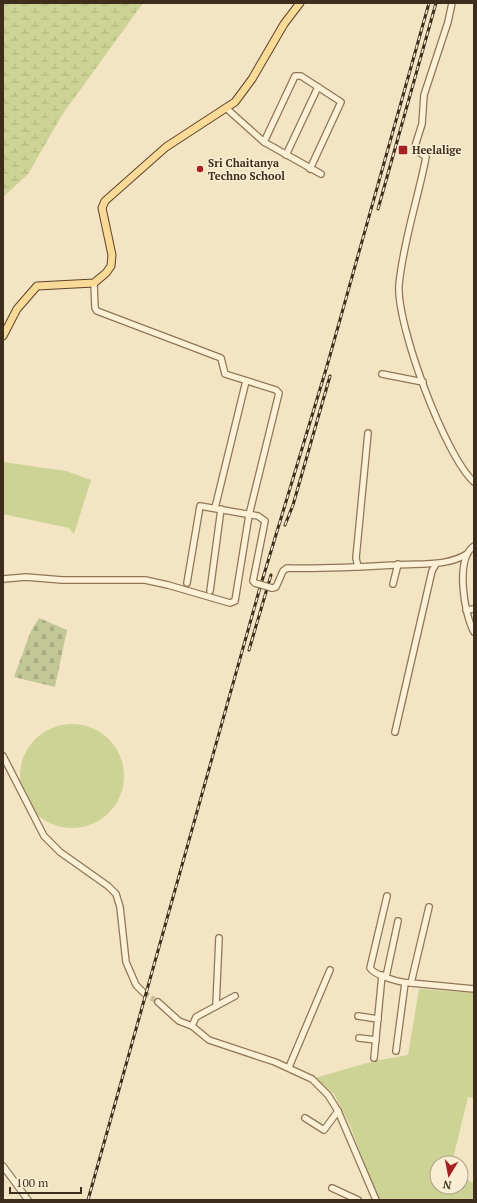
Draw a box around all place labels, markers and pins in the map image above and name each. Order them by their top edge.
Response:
place label: Heelalige [412,143,462,157]
marker: Heelalige [397,144,409,156]
place label: Sri Chaitanya Techno School [208,156,285,183]
marker: Sri Chaitanya Techno School [195,164,205,174]

